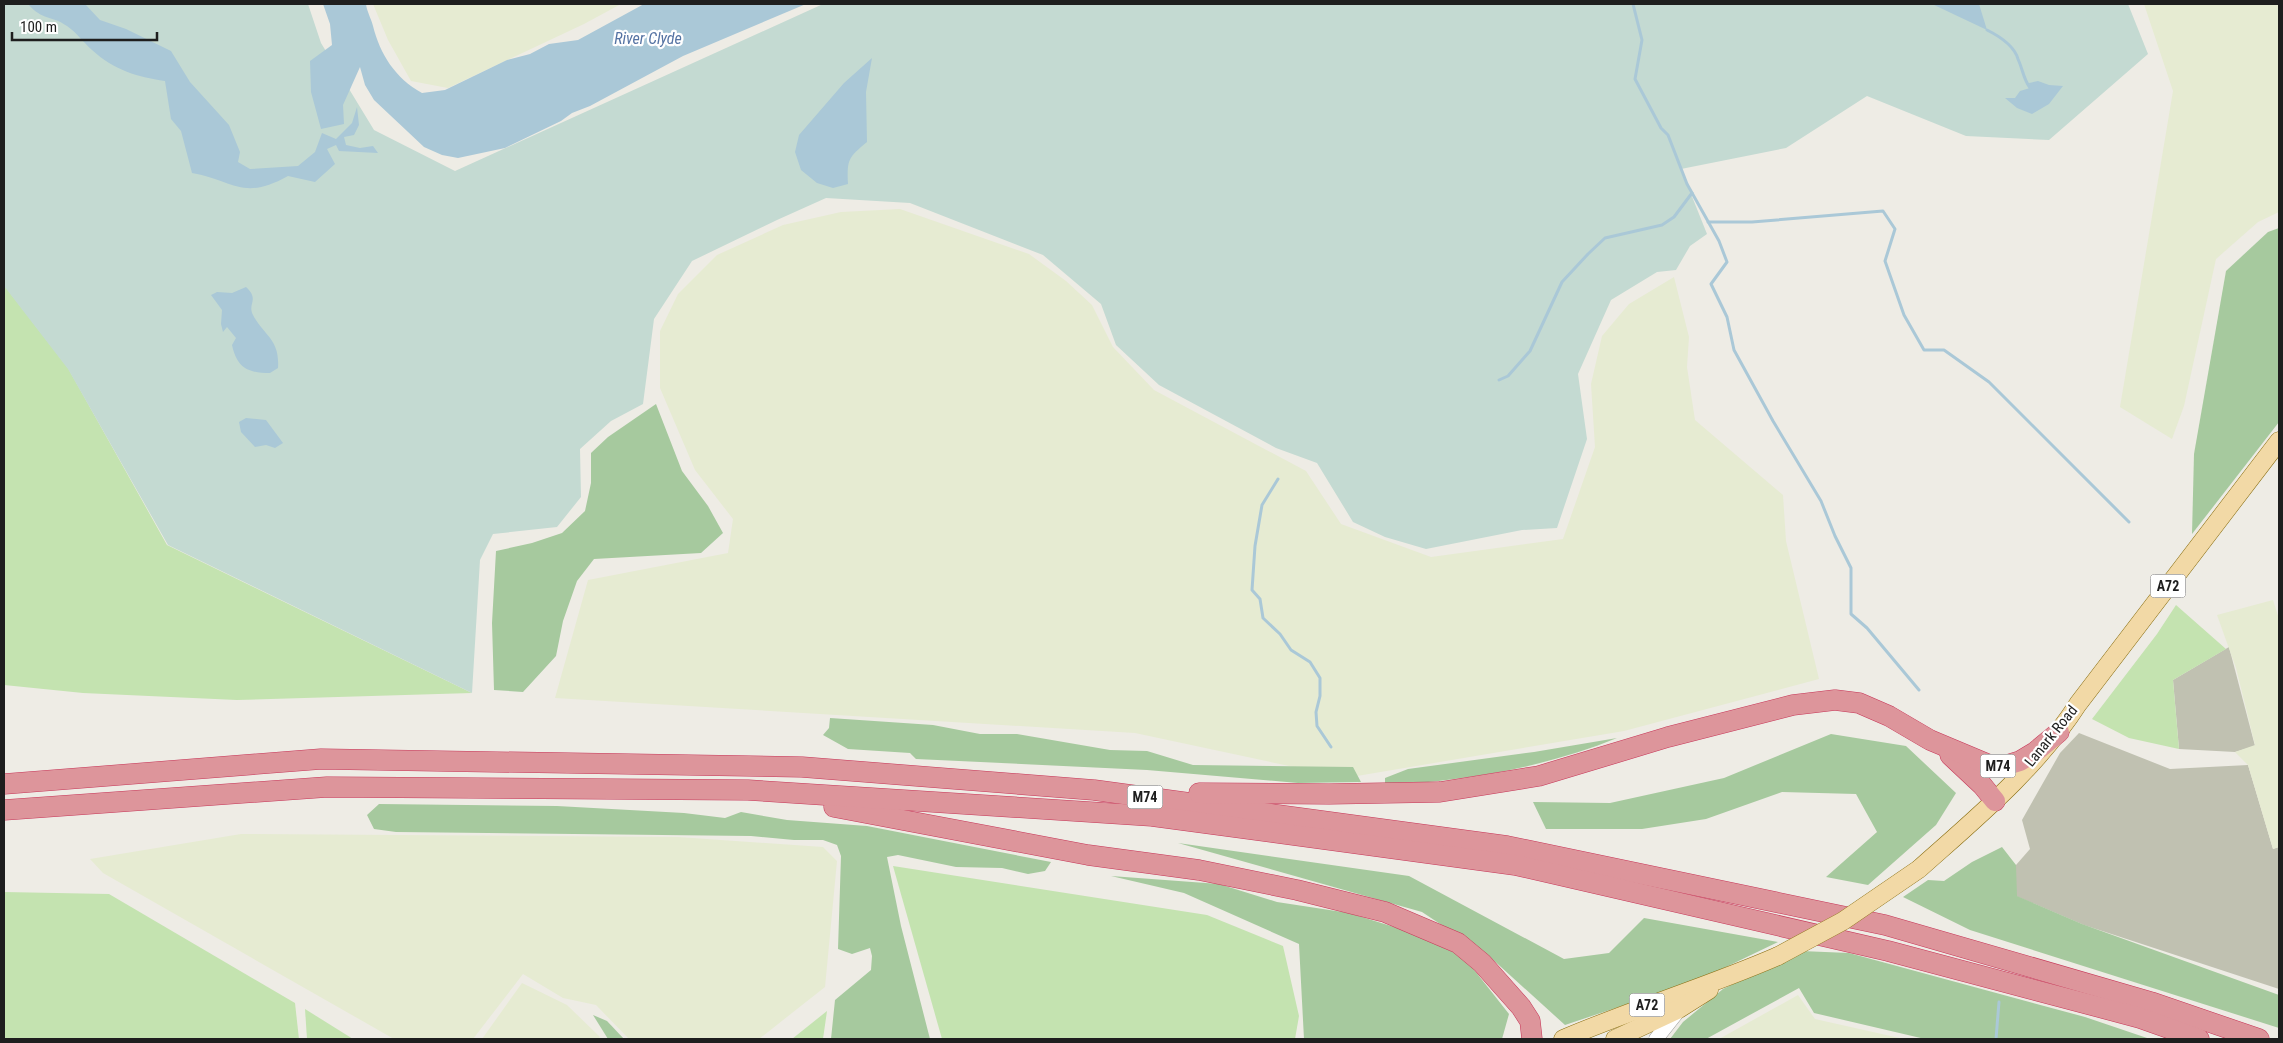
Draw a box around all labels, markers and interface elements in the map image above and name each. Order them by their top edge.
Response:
scale bar [12,10,158,42]
text: 100 m [20,18,57,36]
water label: River Clyde [614,29,682,48]
road number: A72 [2150,574,2186,598]
street label: Lanark Road [2021,702,2081,770]
road number: M74 [1980,754,2016,778]
road number: M74 [1128,786,1162,809]
road number: A72 [1630,994,1664,1016]

